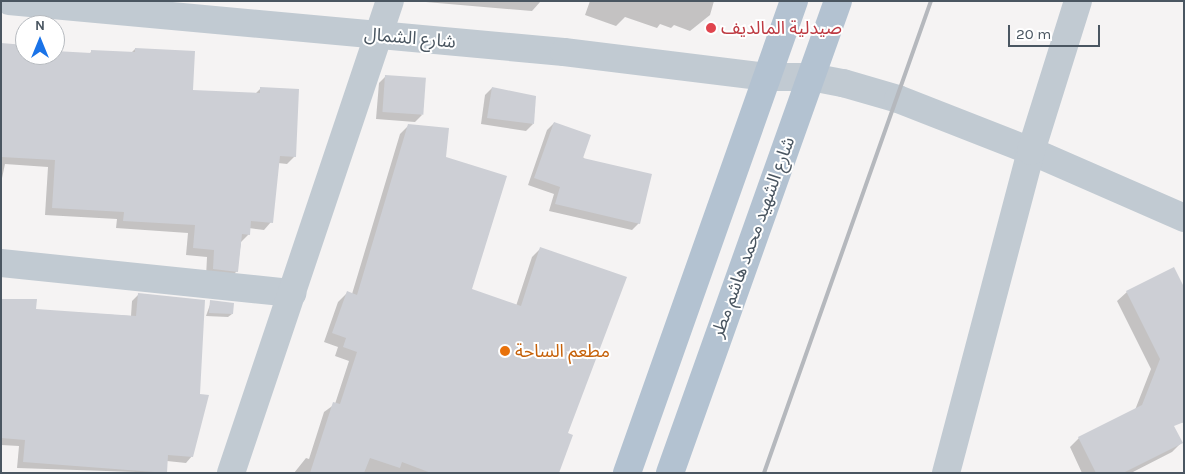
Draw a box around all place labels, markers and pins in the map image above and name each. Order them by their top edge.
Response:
place label: صيدلية المالديف [721,17,842,39]
marker: صيدلية المالديف [705,22,717,34]
place label: مطعم الساحة [515,340,610,362]
marker: مطعم الساحة [499,345,511,357]

